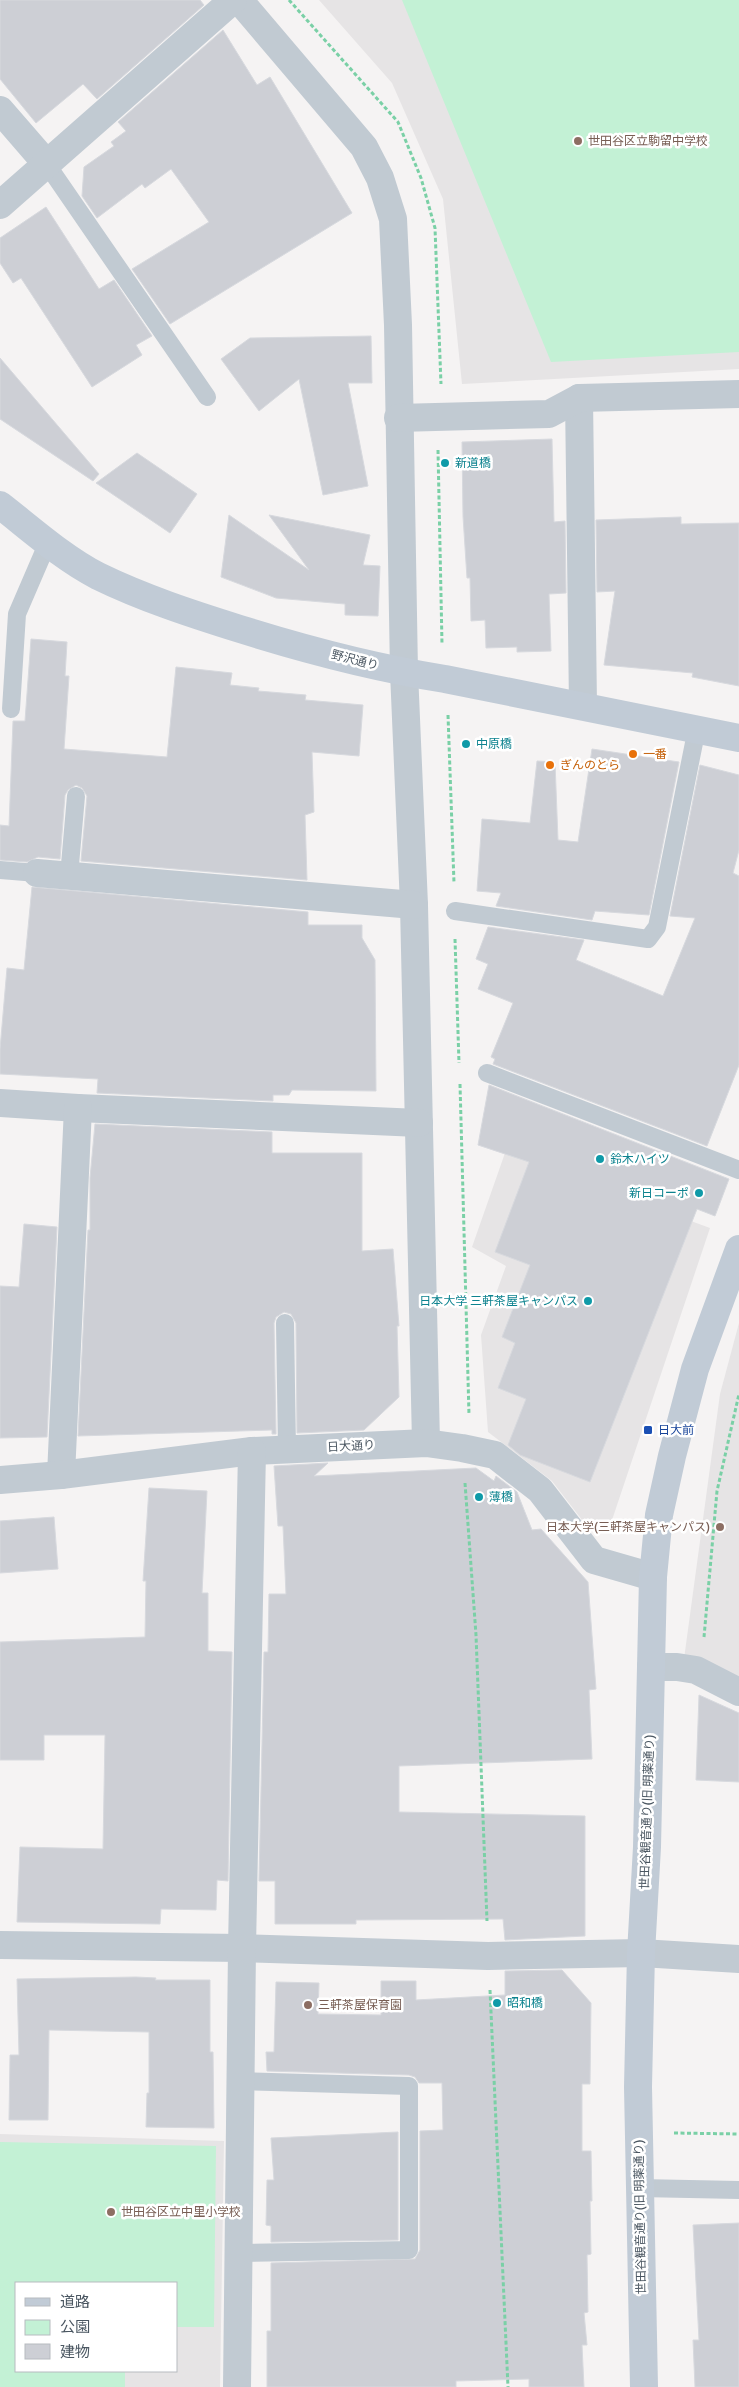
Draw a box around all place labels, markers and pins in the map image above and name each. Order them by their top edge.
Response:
place label: 世田谷区立駒留中学校 [588,134,708,149]
marker: 世田谷区立駒留中学校 [572,135,584,147]
place label: 新道橋 [455,456,491,471]
marker: 新道橋 [439,457,451,469]
place label: 中原橋 [476,737,512,752]
marker: 中原橋 [460,738,472,750]
place label: 一番 [643,747,667,762]
marker: 一番 [627,748,639,760]
place label: ぎんのとら [560,758,620,773]
marker: ぎんのとら [544,759,556,771]
place label: 鈴木ハイツ [610,1152,670,1167]
marker: 鈴木ハイツ [594,1153,606,1165]
place label: 新日コーポ [629,1186,689,1201]
marker: 新日コーポ [693,1187,705,1199]
place label: 日本大学 三軒茶屋キャンパス [419,1294,578,1309]
marker: 日本大学 三軒茶屋キャンパス [582,1295,594,1307]
place label: 日大前 [658,1423,694,1438]
marker: 日大前 [642,1424,654,1436]
place label: 薄橋 [489,1490,513,1505]
marker: 薄橋 [473,1491,485,1503]
place label: 日本大学(三軒茶屋キャンパス) [546,1520,710,1535]
marker: 日本大学(三軒茶屋キャンパス) [714,1521,726,1533]
place label: 昭和橋 [507,1996,543,2011]
marker: 昭和橋 [491,1997,503,2009]
place label: 三軒茶屋保育園 [318,1998,402,2013]
marker: 三軒茶屋保育園 [302,1999,314,2011]
place label: 世田谷区立中里小学校 [121,2205,241,2220]
marker: 世田谷区立中里小学校 [105,2206,117,2218]

